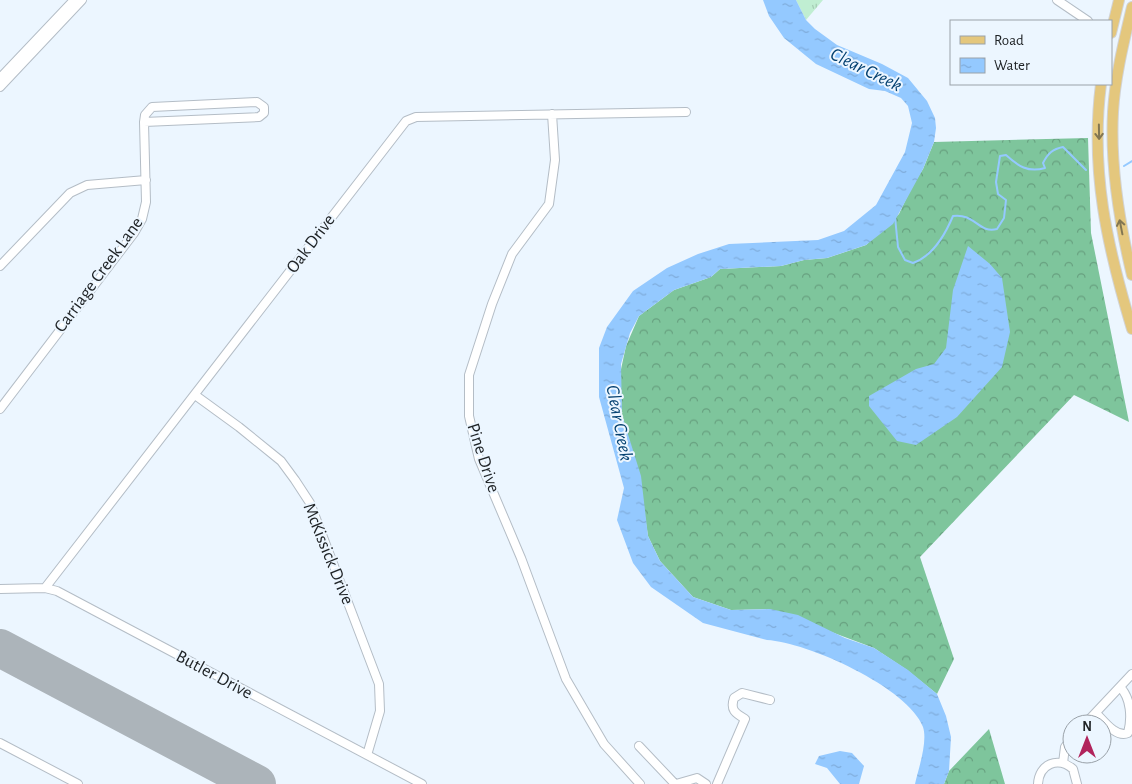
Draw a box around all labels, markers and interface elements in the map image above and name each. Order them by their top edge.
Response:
legend [950,20,1112,85]
text: Road [994,33,1024,48]
water label: Clear Creek [827,45,905,96]
text: Water [994,58,1030,73]
one-way arrow [1094,124,1104,140]
street label: Oak Drive [283,211,339,277]
street label: Carriage Creek Lane [51,214,147,336]
one-way arrow [1116,219,1126,235]
water label: Clear Creek [602,383,636,463]
street label: Pine Drive [463,421,503,495]
street label: McKissick Drive [299,501,357,607]
street label: Butler Drive [173,647,255,703]
north arrow [1062,714,1112,764]
text: N [1082,720,1092,734]

